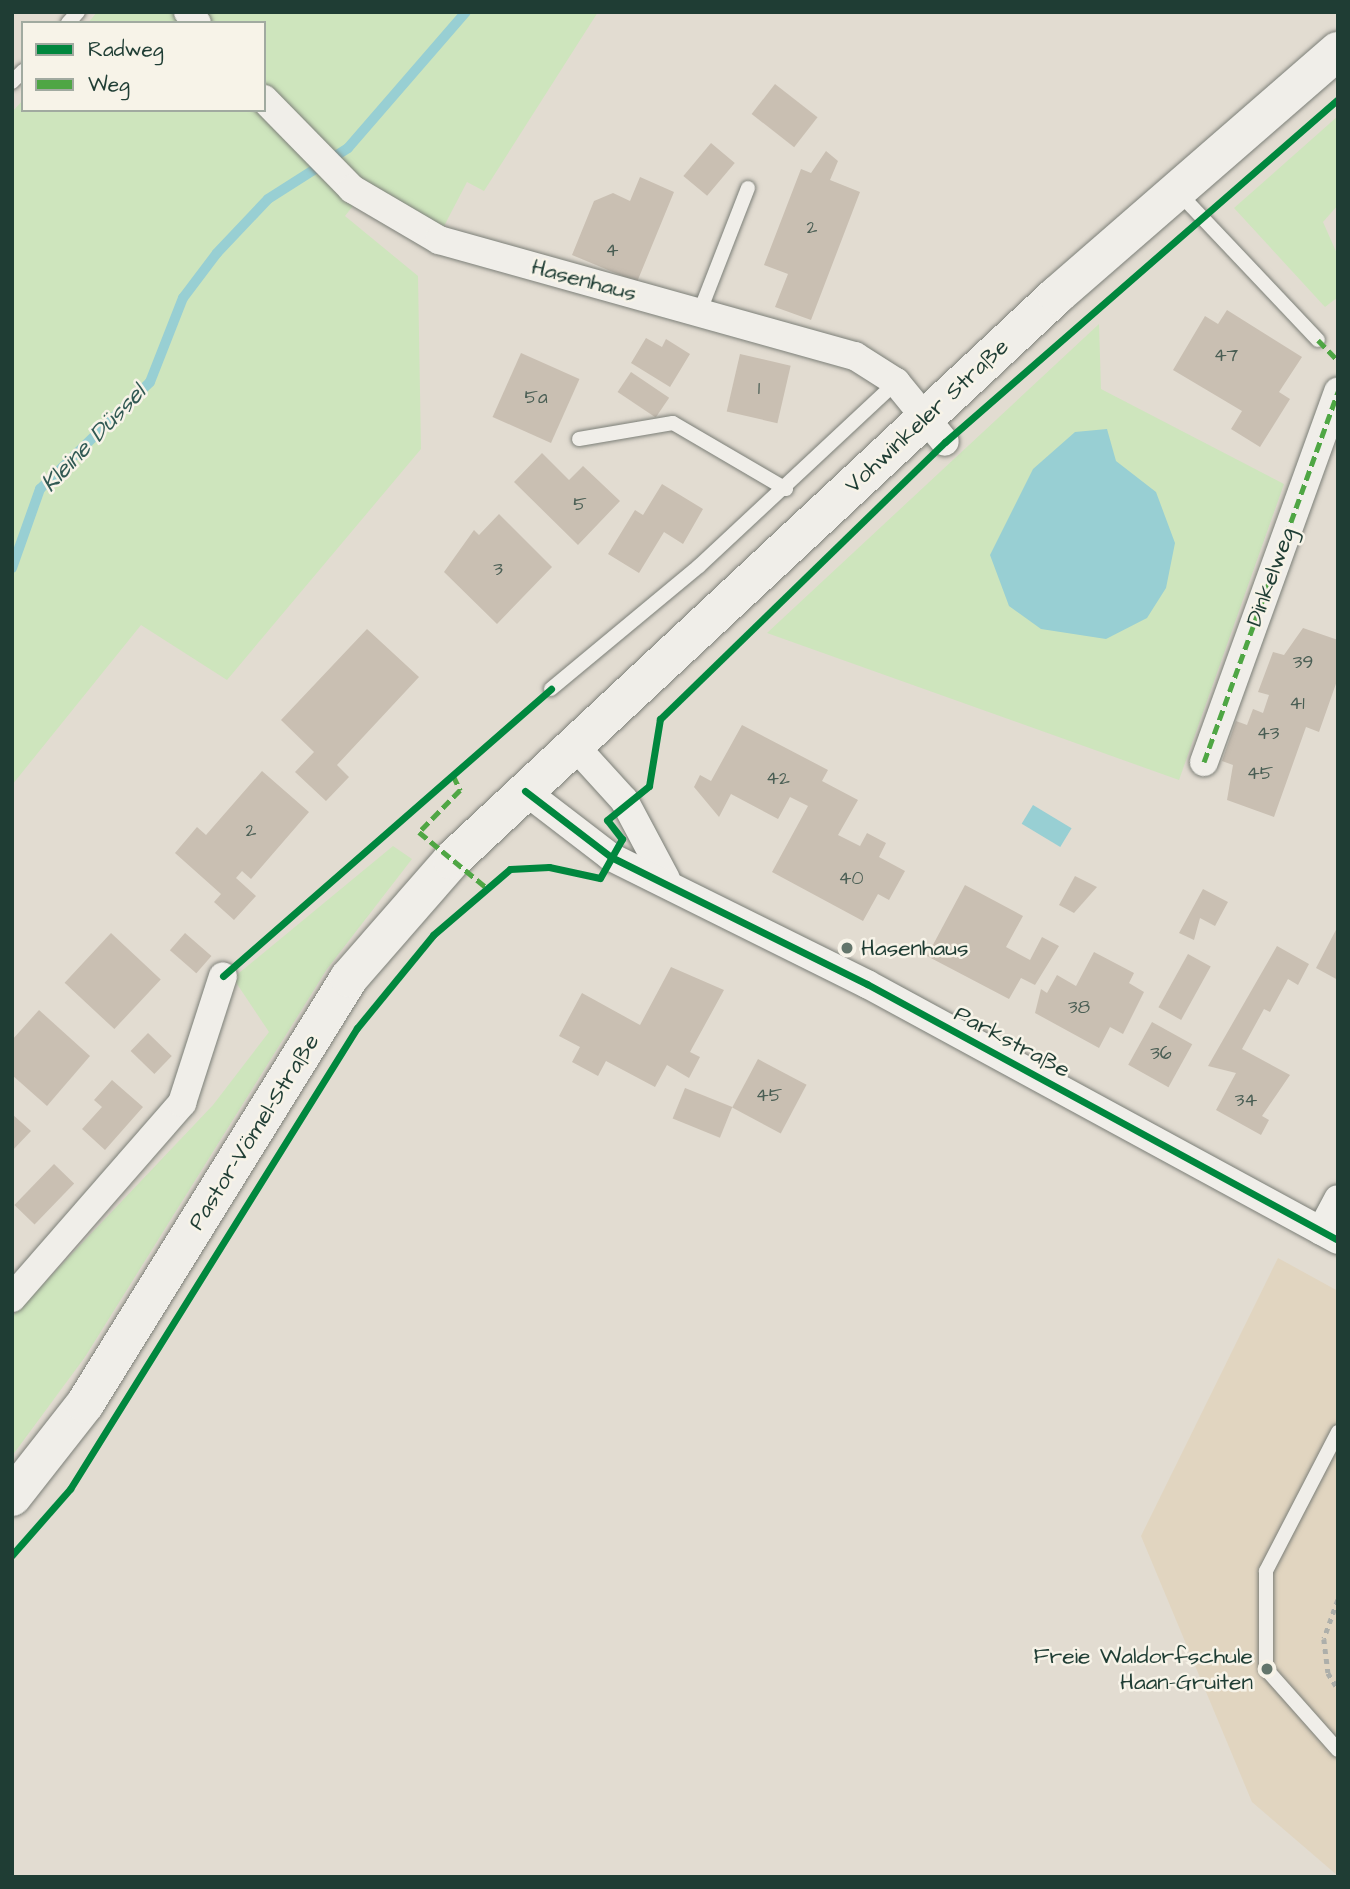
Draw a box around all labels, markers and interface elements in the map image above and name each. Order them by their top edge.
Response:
legend [21,21,266,112]
text: Radweg [88,35,164,64]
text: Weg [88,70,130,99]
house number: 2 [807,217,817,239]
house number: 4 [606,240,618,262]
street label: Hasenhaus [529,253,639,307]
street label: Vohwinkeler Straße [839,333,1015,499]
house number: 47 [1214,345,1238,367]
house number: 1 [758,378,760,400]
water label: Kleine Düssel [36,379,152,499]
house number: 5a [524,387,548,409]
house number: 5 [573,494,587,516]
street label: Dinkelweg [1240,524,1302,630]
house number: 3 [493,559,503,581]
house number: 39 [1293,652,1313,674]
house number: 41 [1289,693,1305,715]
house number: 43 [1257,723,1279,745]
house number: 45 [1247,763,1273,785]
house number: 42 [766,768,790,790]
house number: 2 [246,820,256,842]
house number: 40 [839,868,863,890]
place label: Hasenhaus [861,934,968,962]
marker: Hasenhaus [839,940,855,956]
house number: 38 [1068,997,1090,1019]
street label: Parkstraße [949,1000,1075,1084]
street label: Pastor-Vömel-Straße [182,1029,326,1235]
house number: 36 [1150,1043,1172,1065]
house number: 45 [756,1085,782,1107]
house number: 34 [1235,1090,1257,1112]
place label: Freie Waldorfschule Haan-Gruiten [1034,1642,1253,1696]
marker: Freie Waldorfschule Haan-Gruiten [1259,1661,1275,1677]

